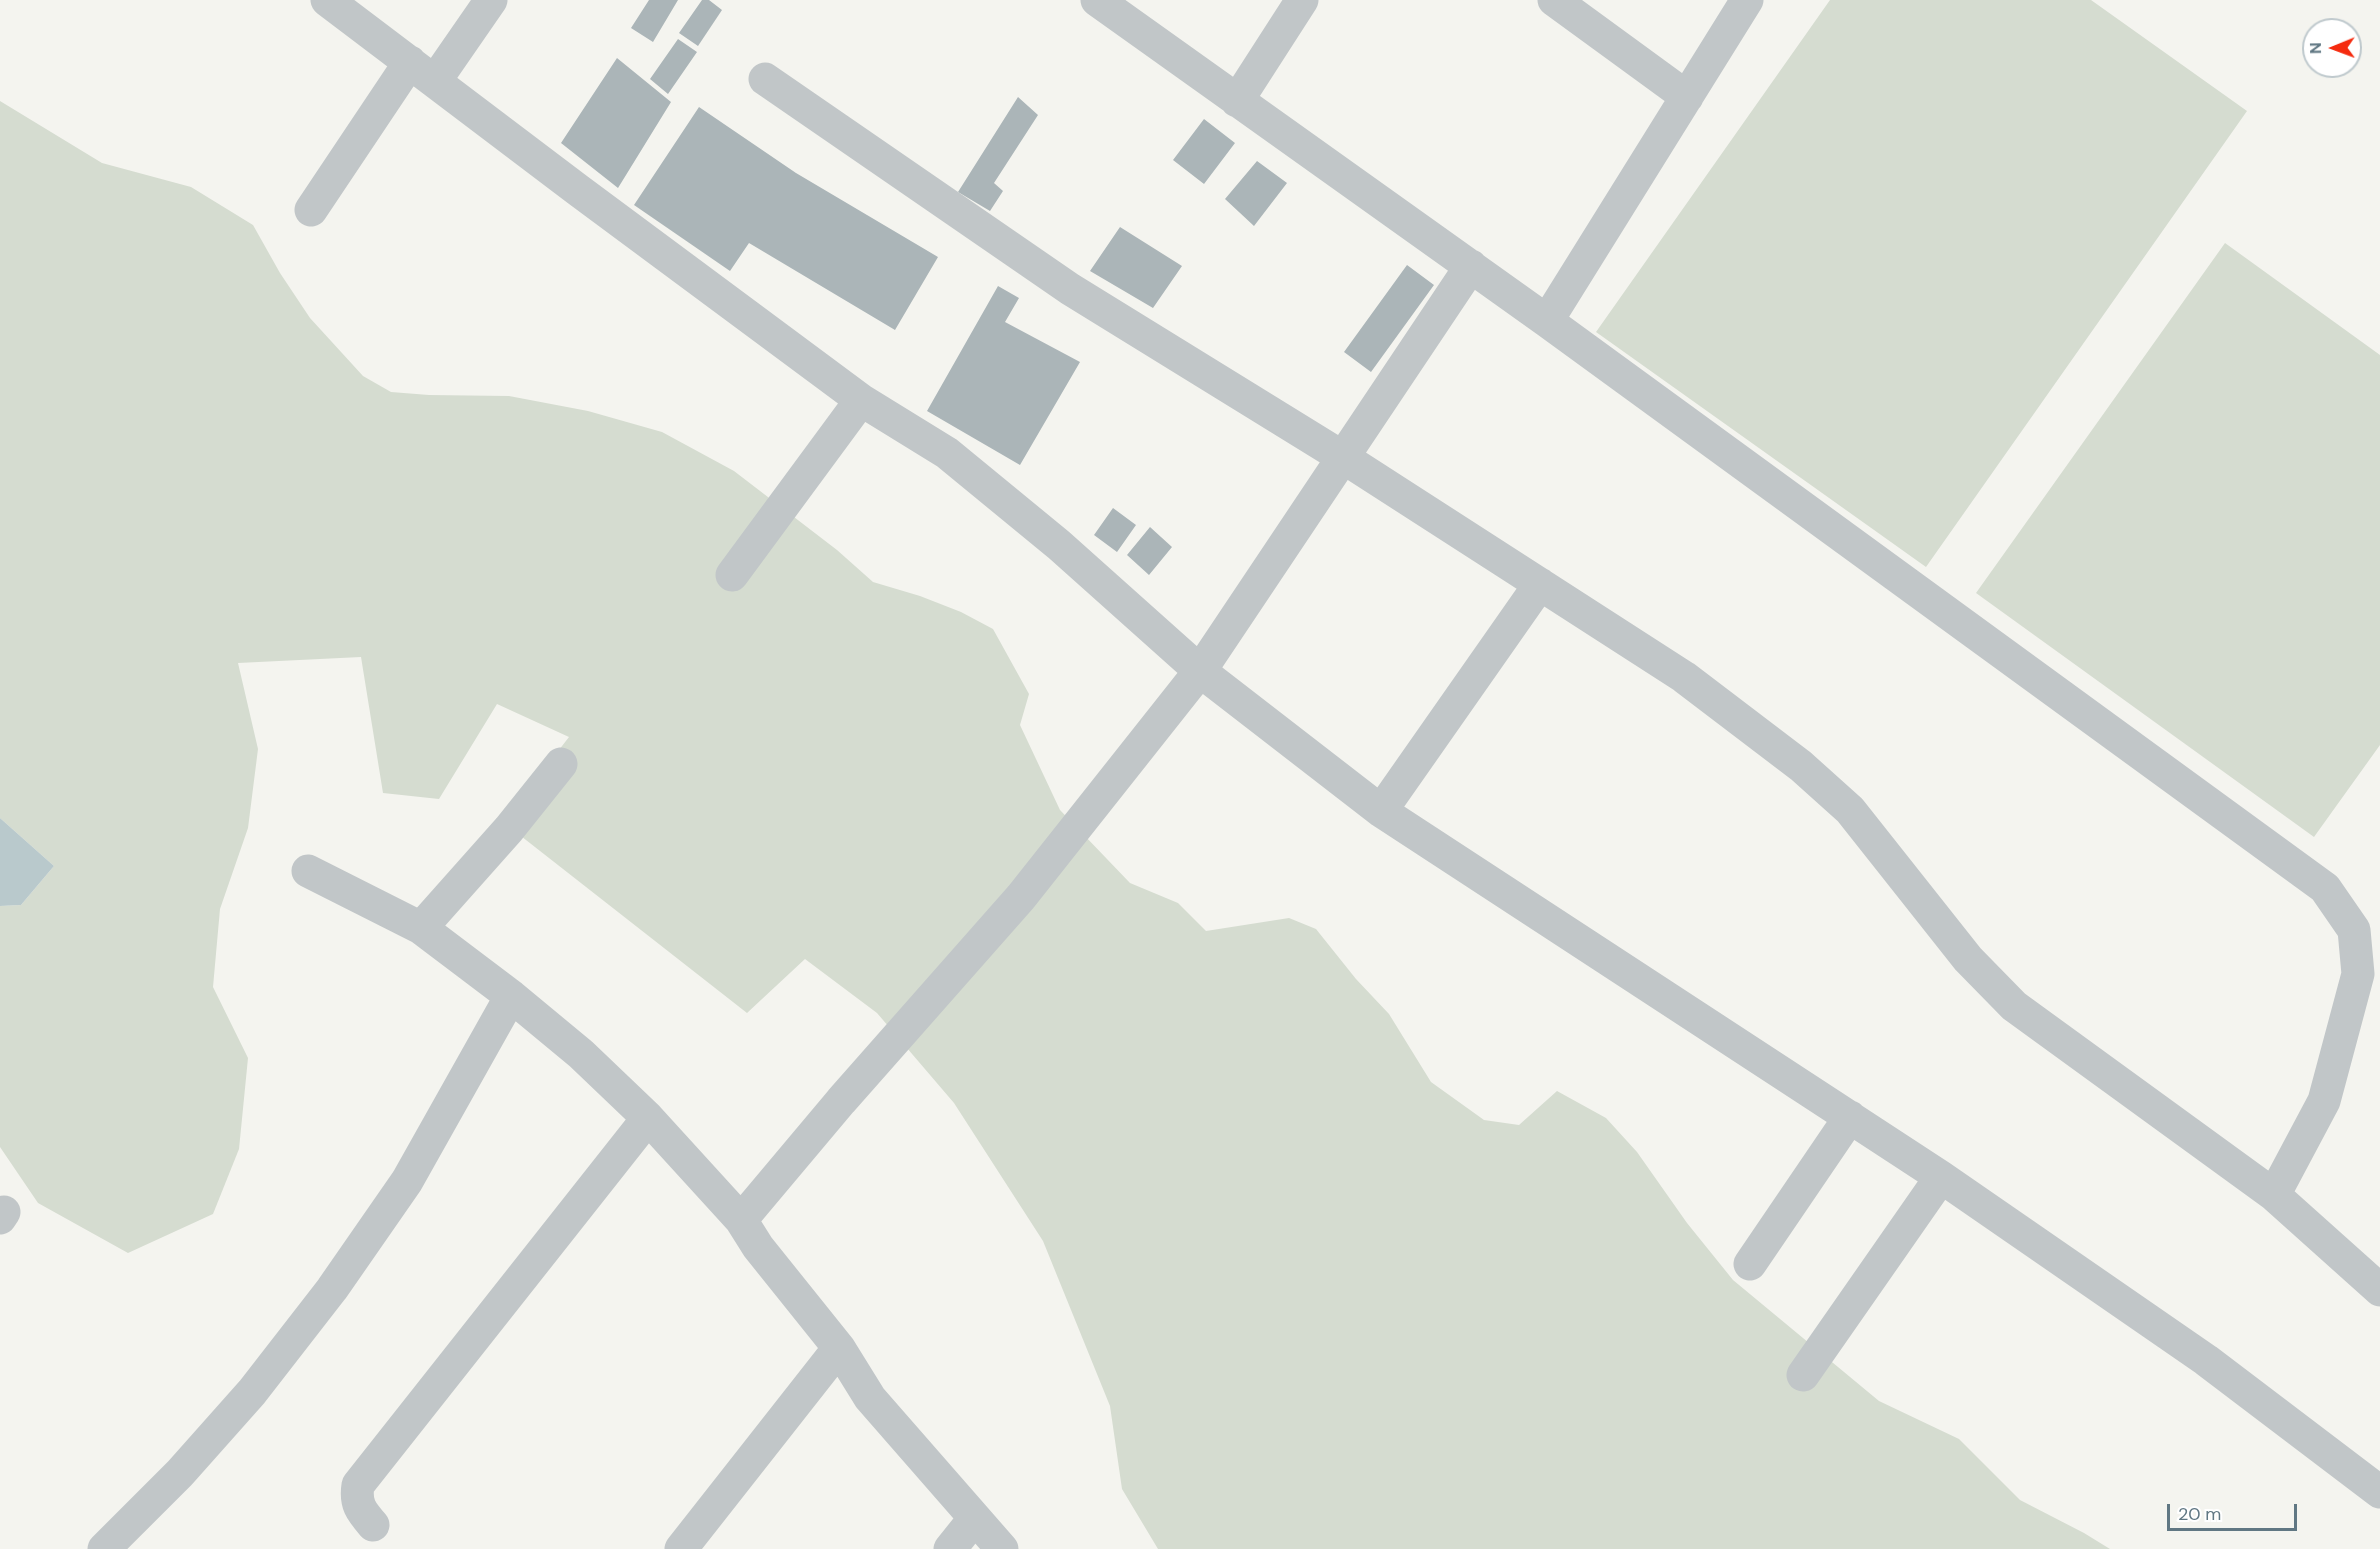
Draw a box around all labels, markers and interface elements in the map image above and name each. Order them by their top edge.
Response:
north arrow [2302,18,2362,78]
text: N [2305,42,2326,54]
scale bar [2170,1492,2300,1530]
text: 20 m [2178,1502,2221,1526]

